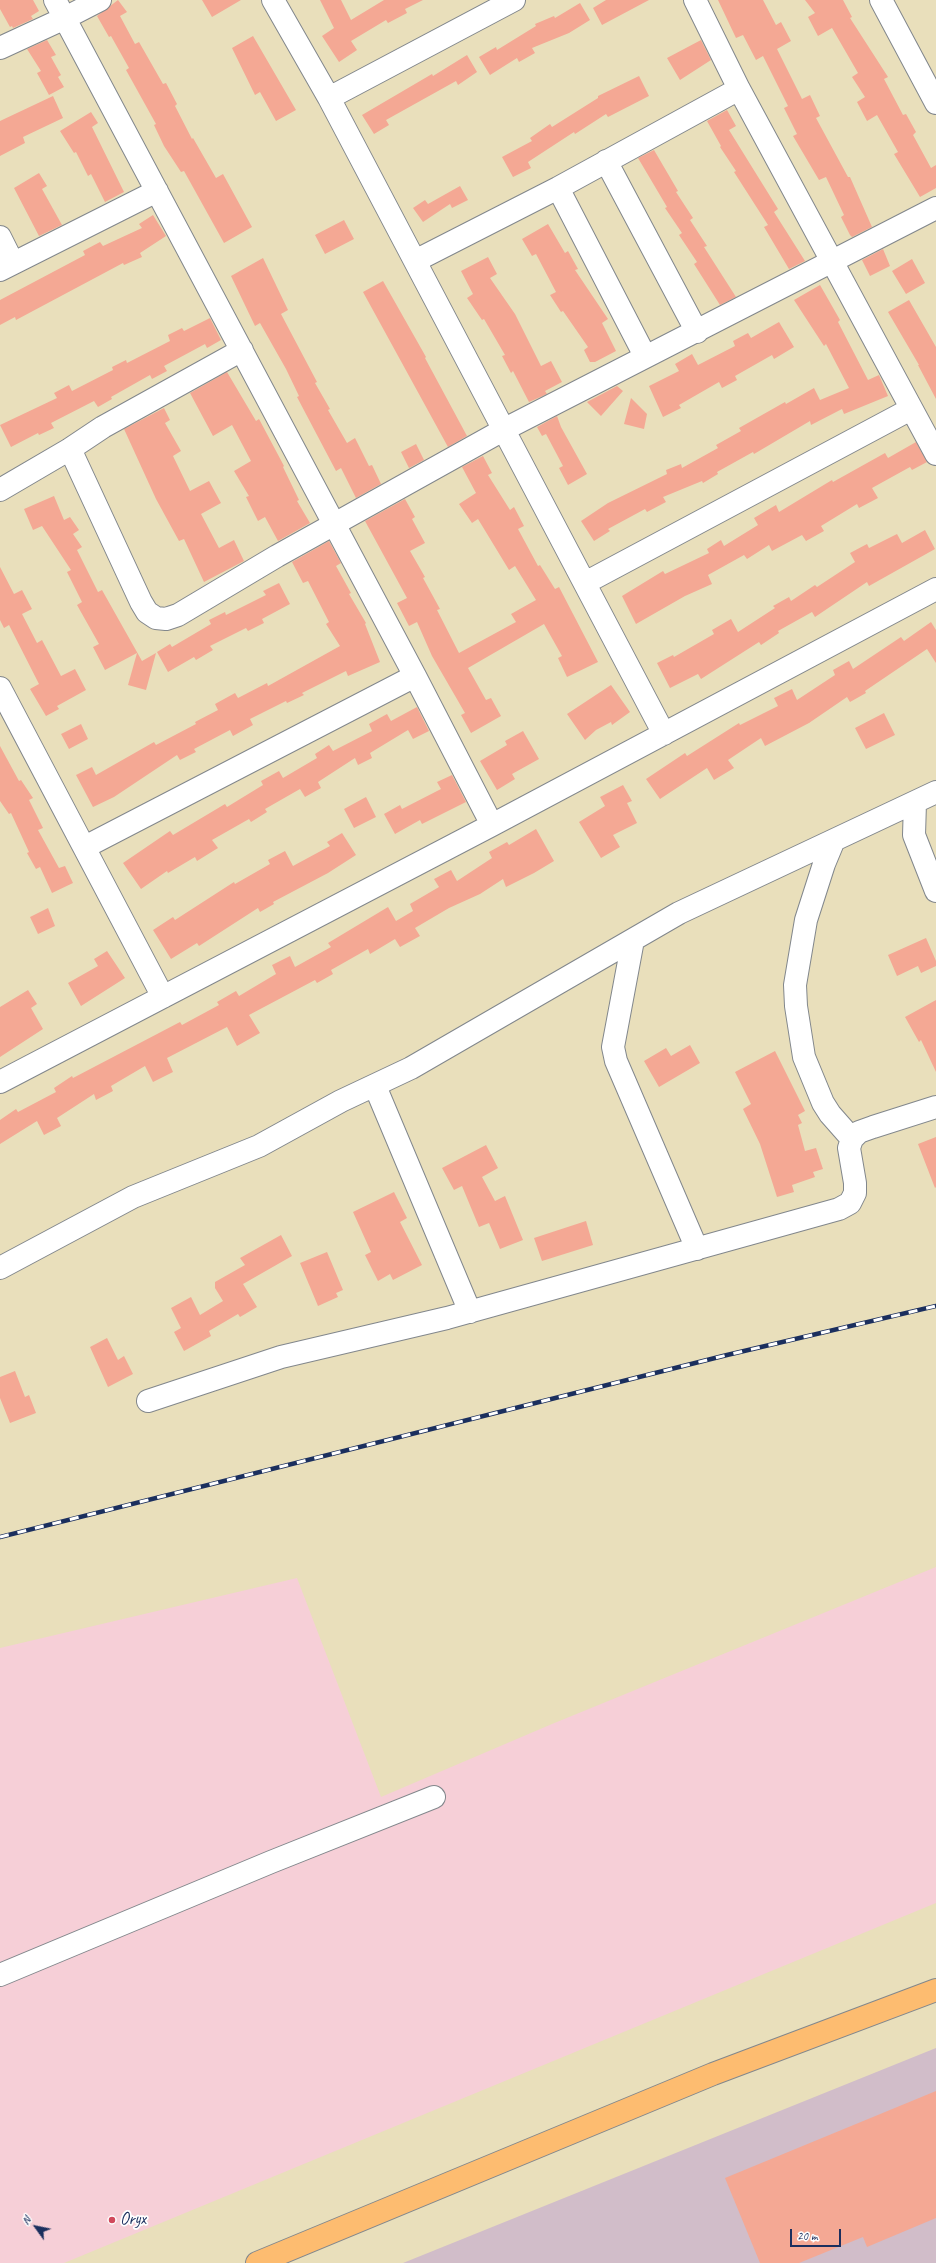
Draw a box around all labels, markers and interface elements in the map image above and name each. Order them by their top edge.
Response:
north arrow [16,2207,56,2247]
place label: Oryx [120,2210,146,2230]
text: N [18,2214,34,2227]
marker: Oryx [107,2215,117,2225]
scale bar [792,2221,843,2247]
text: 20 m [797,2228,817,2244]

